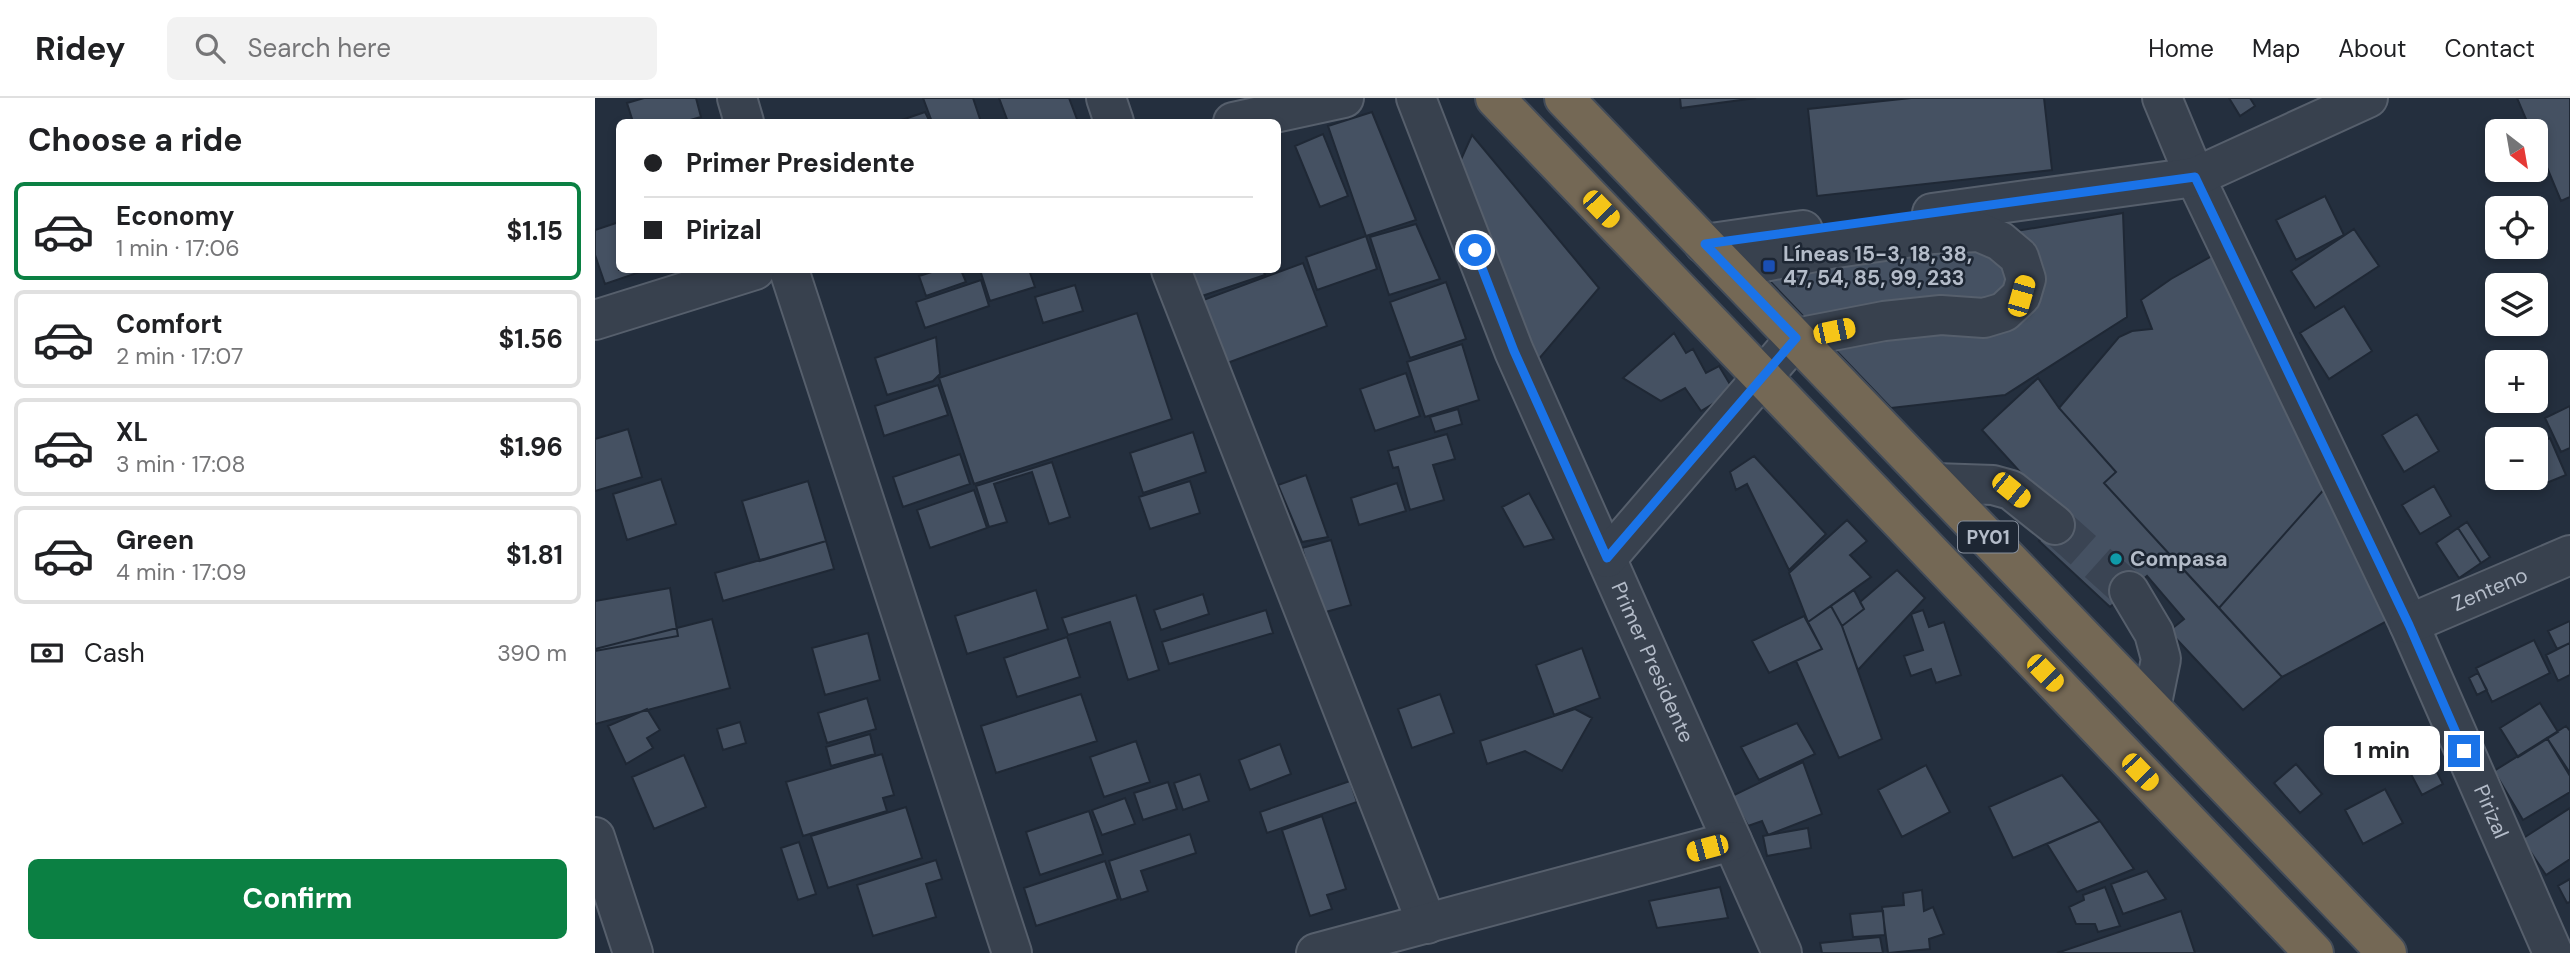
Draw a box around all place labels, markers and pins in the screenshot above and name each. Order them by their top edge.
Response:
place label: Líneas 15-3, 18, 38, 47, 54, 85, 99, 233 [1783,240,1972,292]
marker: Líneas 15-3, 18, 38, 47, 54, 85, 99, 233 [1761,258,1777,274]
place label: Compasa [2130,545,2228,573]
marker: Compasa [2108,551,2124,567]

